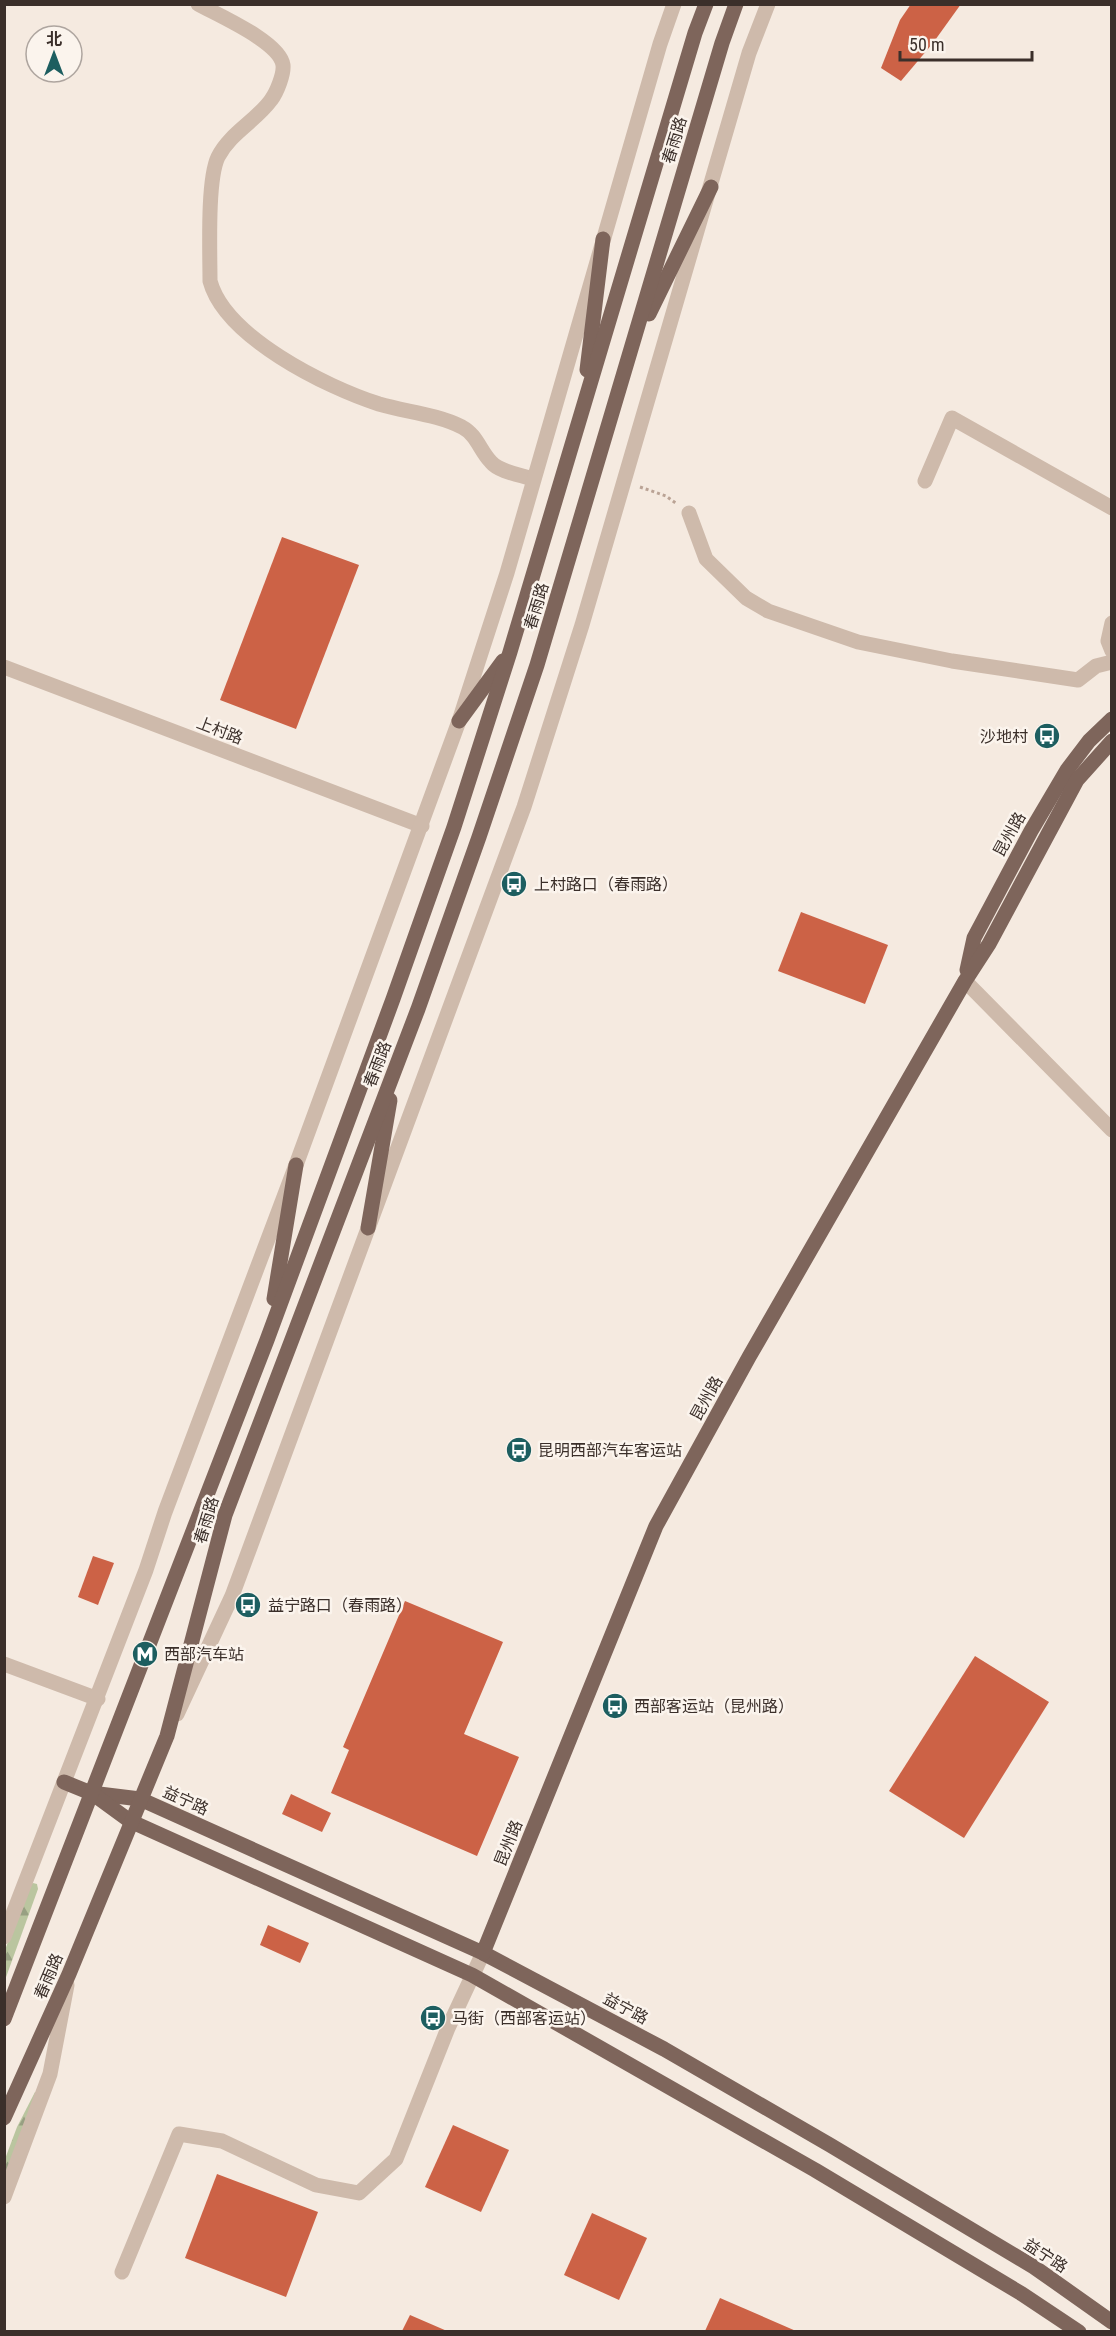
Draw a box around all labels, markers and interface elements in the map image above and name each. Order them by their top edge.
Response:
north arrow [24,24,84,84]
scale bar [900,24,1032,62]
text: 北 [46,30,62,49]
text: 50 m [909,34,944,55]
street label: 春雨路 [658,114,691,166]
street label: 春雨路 [520,580,553,632]
street label: 上村路 [194,713,246,748]
bus stop icon: 沙地村 [1032,721,1062,751]
place label: 沙地村 [980,727,1028,746]
street label: 昆州路 [989,809,1029,860]
bus stop icon: 上村路口（春雨路） [499,869,529,899]
place label: 上村路口（春雨路） [534,875,678,894]
street label: 春雨路 [360,1038,395,1090]
street label: 昆州路 [686,1373,726,1424]
bus stop icon: 昆明西部汽车客运站 [504,1435,534,1465]
place label: 昆明西部汽车客运站 [538,1441,682,1460]
street label: 春雨路 [190,1494,223,1546]
bus stop icon: 益宁路口（春雨路） [233,1590,263,1620]
place label: 益宁路口（春雨路） [268,1596,412,1615]
metro station icon: 西部汽车站 [130,1639,160,1669]
place label: 西部汽车站 [164,1645,244,1664]
bus stop icon: 西部客运站（昆州路） [600,1691,630,1721]
place label: 西部客运站（昆州路） [634,1697,794,1716]
street label: 益宁路 [160,1782,212,1819]
street label: 昆州路 [491,1817,526,1869]
street label: 春雨路 [30,1950,67,2002]
street label: 益宁路 [600,1989,651,2028]
bus stop icon: 马街（西部客运站） [418,2003,448,2033]
place label: 马街（西部客运站） [452,2009,596,2028]
street label: 益宁路 [1020,2234,1071,2276]

